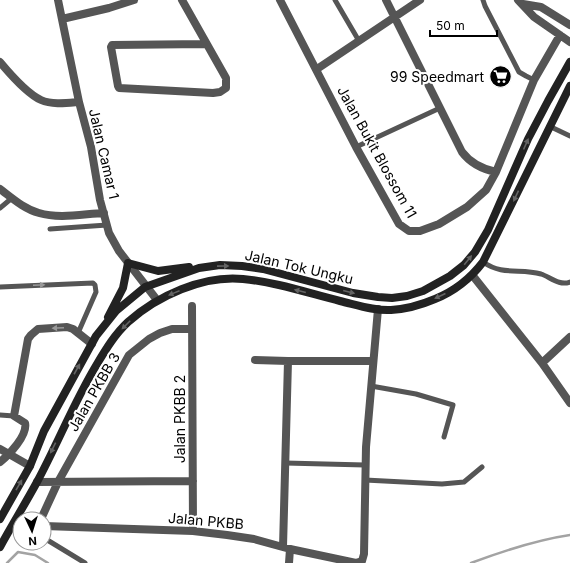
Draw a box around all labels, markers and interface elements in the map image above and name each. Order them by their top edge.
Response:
scale bar [430,12,497,38]
text: 50 m [436,18,465,33]
supermarket icon: 99 Speedmart [487,64,513,90]
place label: 99 Speedmart [390,68,484,85]
street label: Jalan Bukit Blossom 11 [334,83,421,221]
street label: Jalan Camar 1 [86,107,123,201]
one-way arrow [523,138,529,150]
one-way arrow [513,191,519,202]
street label: Jalan Tok Ungku [243,246,355,287]
one-way arrow [464,254,472,265]
one-way arrow [217,263,230,269]
one-way arrow [33,282,45,289]
one-way arrow [294,288,306,294]
one-way arrow [343,290,356,296]
one-way arrow [167,291,179,297]
one-way arrow [434,293,445,299]
one-way arrow [121,320,131,330]
one-way arrow [52,324,64,331]
street label: Jalan PKBB 3 [64,349,123,434]
one-way arrow [74,363,81,375]
street label: Jalan PKBB 2 [171,375,188,463]
one-way arrow [50,442,56,454]
one-way arrow [16,479,23,491]
street label: Jalan PKBB [167,509,245,532]
north arrow [12,511,52,551]
text: N [28,534,37,548]

